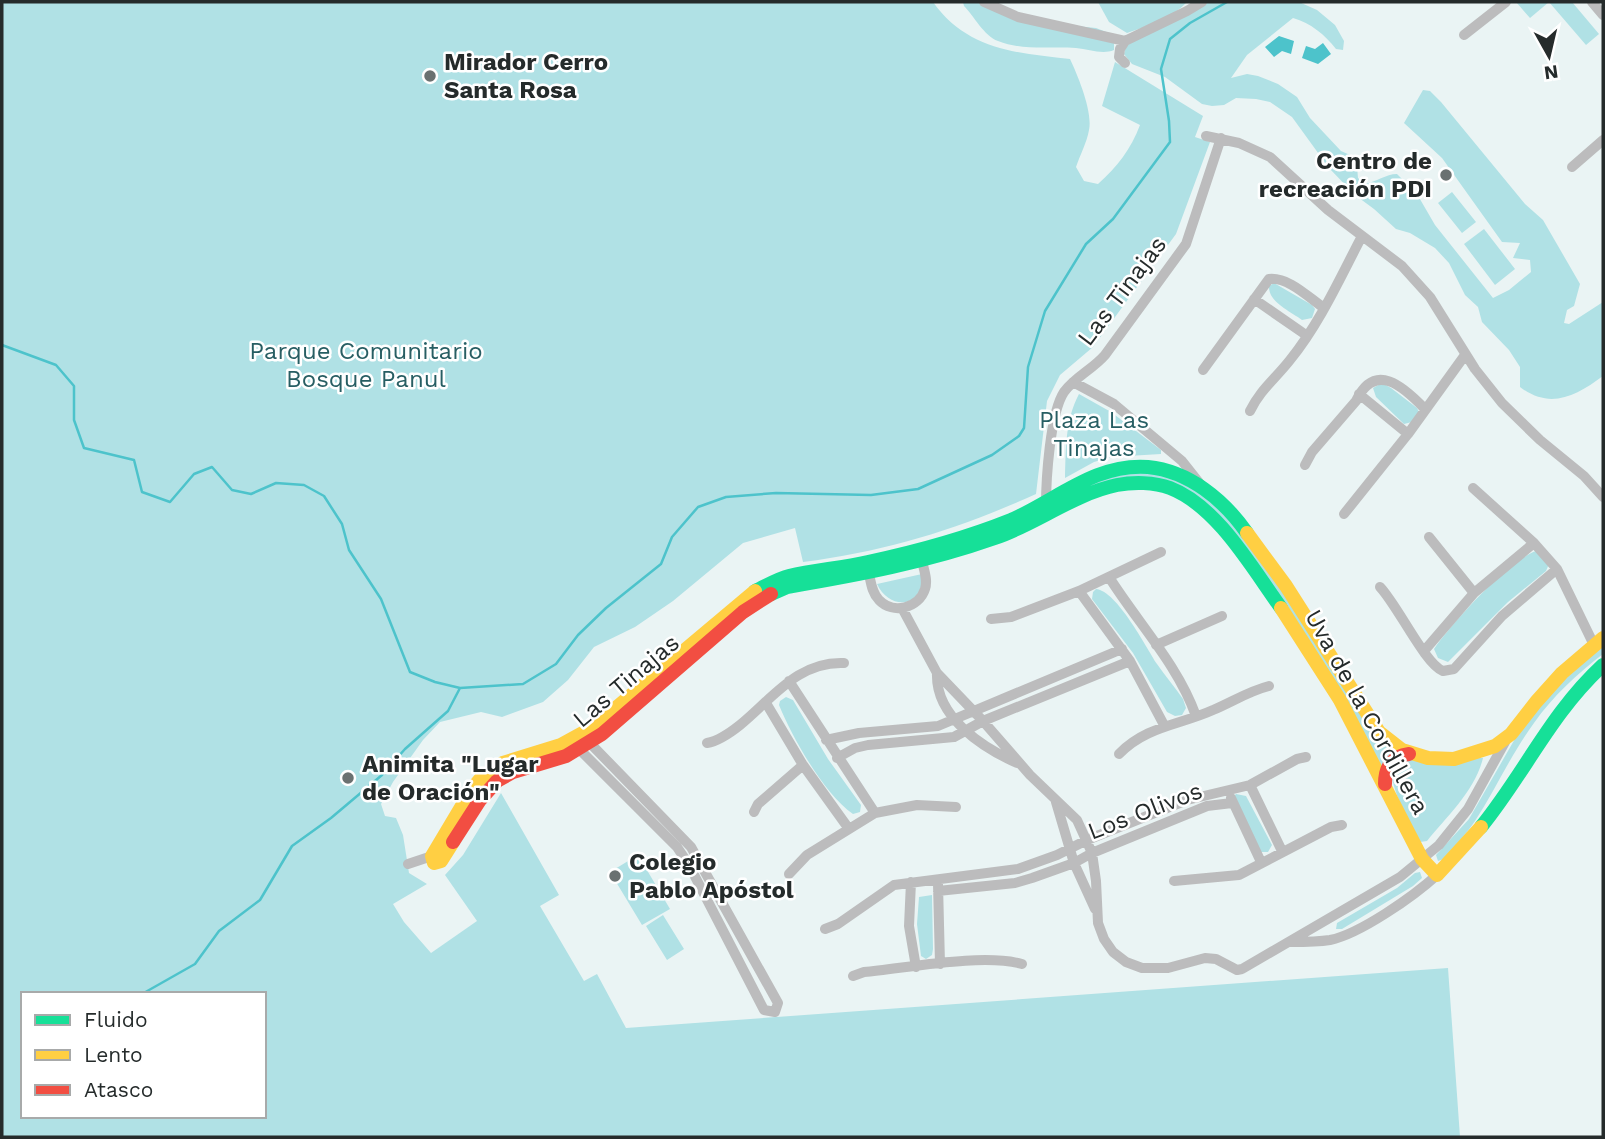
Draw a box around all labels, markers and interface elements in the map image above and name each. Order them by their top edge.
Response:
north arrow [1514,21,1584,91]
place label: Mirador Cerro Santa Rosa [444,48,608,104]
text: N [1543,60,1560,85]
marker: Mirador Cerro Santa Rosa [422,68,438,84]
place label: Centro de recreación PDI [1259,147,1432,203]
marker: Centro de recreación PDI [1438,167,1454,183]
street label: Las Tinajas [1072,231,1172,351]
park label: Parque Comunitario Bosque Panul [249,337,483,393]
park label: Plaza Las Tinajas [1039,406,1149,462]
street label: Uva de la Cordillera [1299,605,1435,819]
street label: Las Tinajas [567,629,685,733]
place label: Animita "Lugar de Oración" [362,750,539,806]
marker: Animita "Lugar de Oración" [340,770,356,786]
street label: Los Olivos [1084,776,1206,846]
place label: Colegio Pablo Apóstol [629,848,794,904]
marker: Colegio Pablo Apóstol [607,868,623,884]
legend [21,992,266,1118]
text: Fluido [84,1007,148,1032]
text: Lento [84,1042,143,1067]
text: Atasco [84,1077,153,1102]

